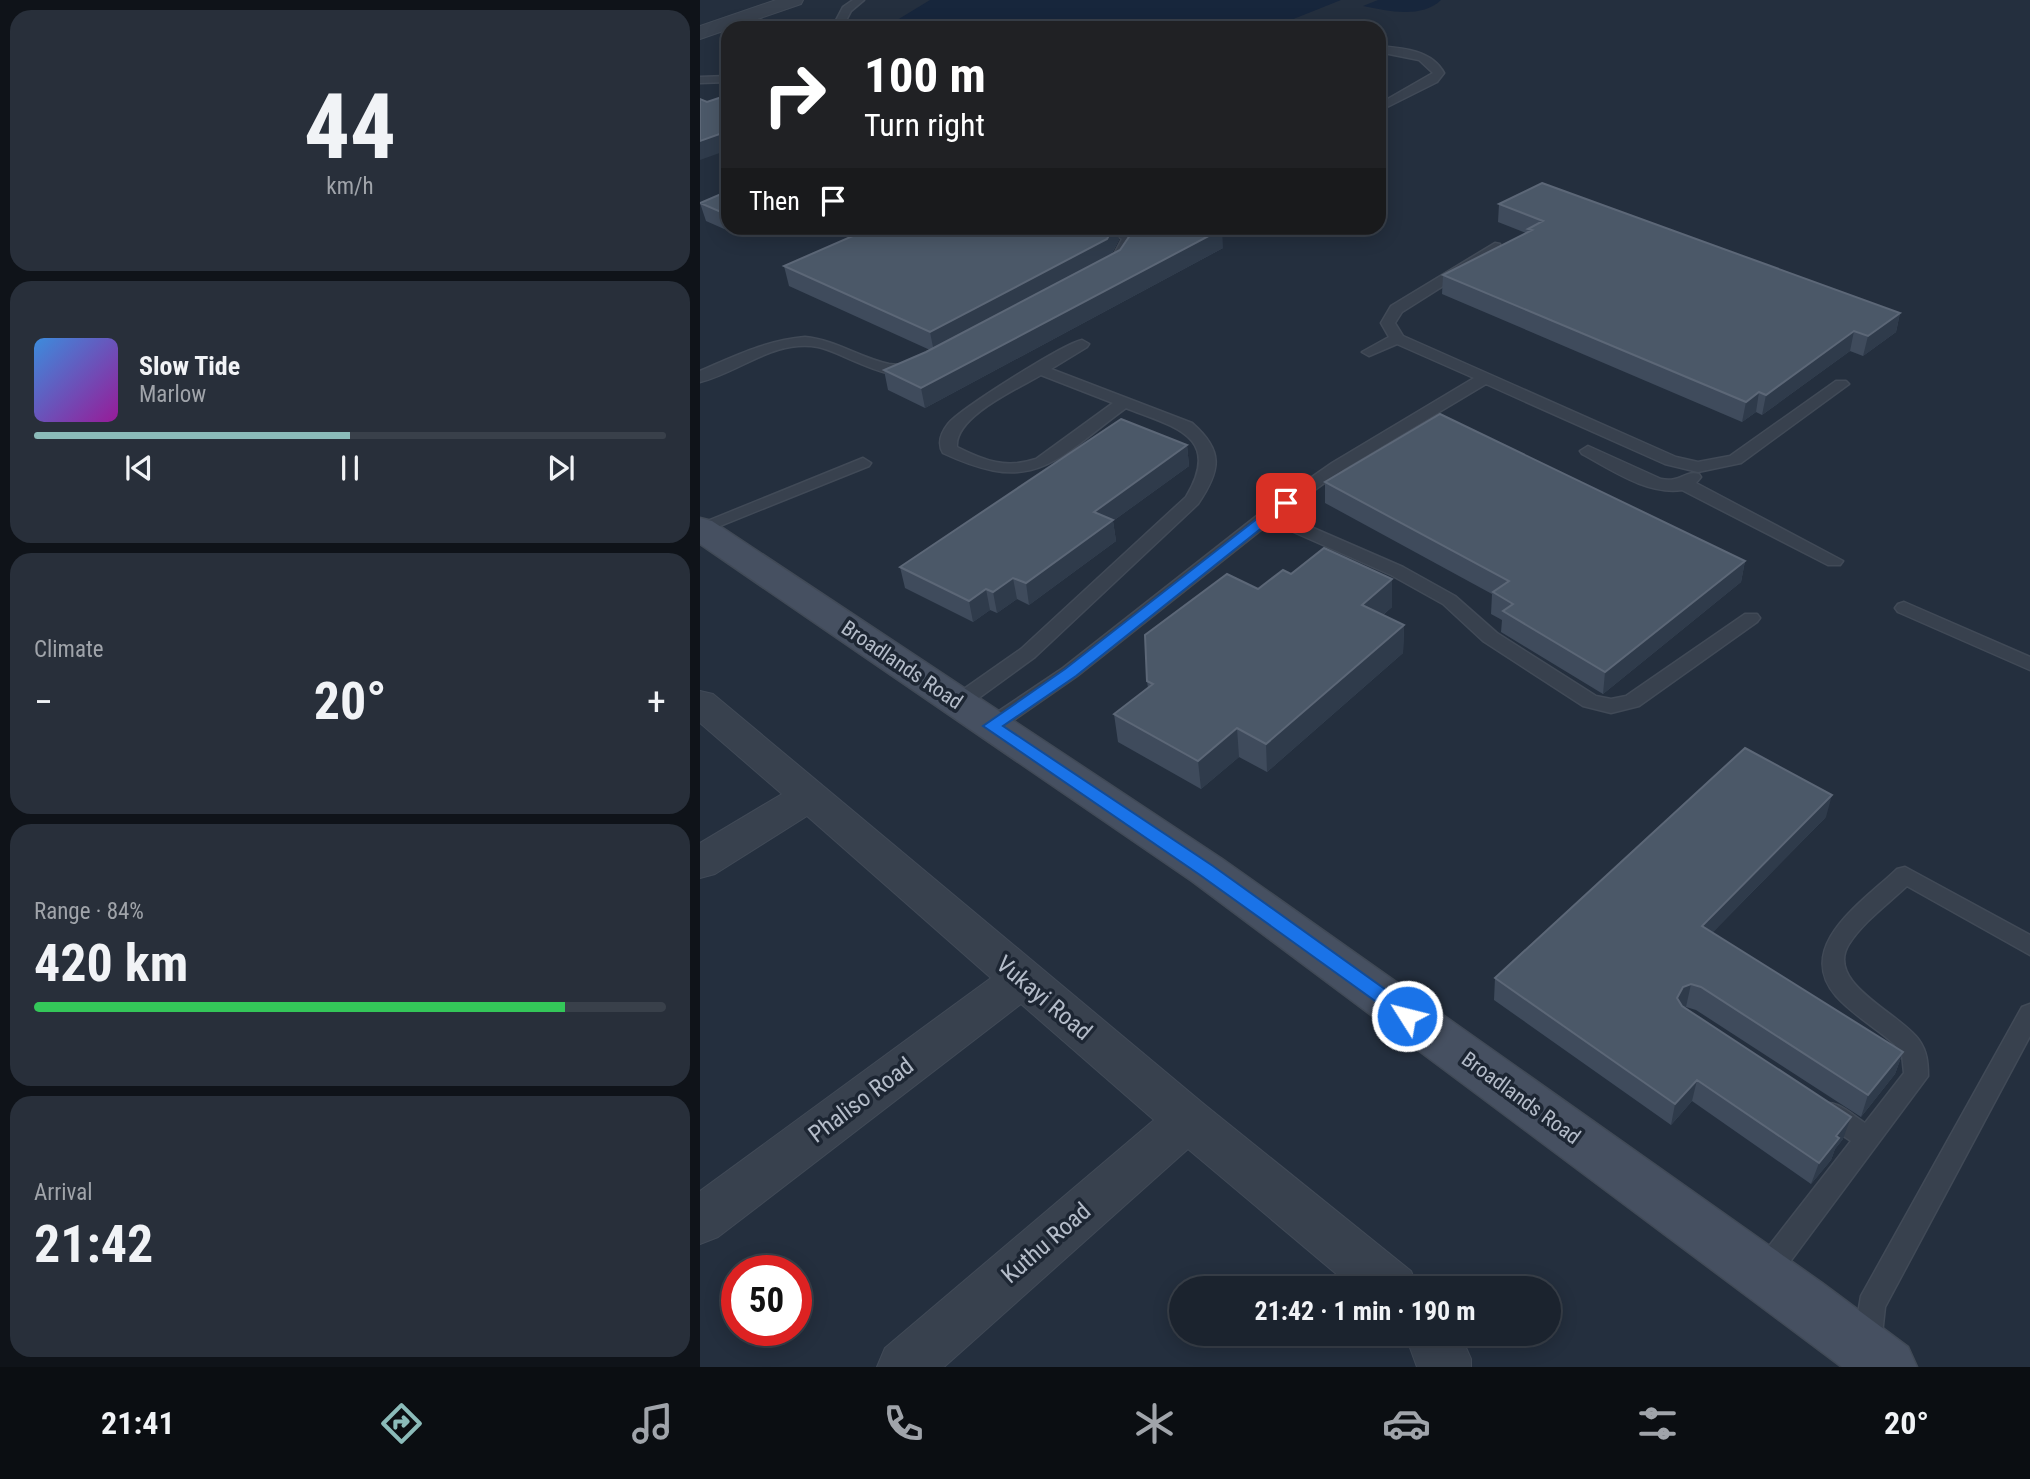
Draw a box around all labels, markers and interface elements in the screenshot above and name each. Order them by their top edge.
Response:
text: 100 m [864,47,986,104]
icon: right [749,49,840,140]
text: 44 [304,74,396,180]
text: Turn right [864,106,985,144]
text: km/h [326,173,374,200]
icon: arrive [814,182,852,220]
text: Then [749,186,800,216]
text: Slow Tide [139,351,240,381]
text: Marlow [139,381,206,408]
icon: previous [120,449,158,487]
icon: pause [331,449,369,487]
icon: next [542,449,580,487]
pin [1256,473,1316,533]
icon: arrive [1267,484,1305,522]
street label: Broadlands Road [837,616,967,714]
text: Climate [34,636,104,663]
text: 20° [314,671,386,732]
text: − [34,680,53,724]
text: + [647,680,666,724]
text: Range · 84% [34,898,144,925]
text: 420 km [34,933,188,994]
street label: Vukayi Road [991,950,1097,1046]
position arrow [1370,979,1444,1053]
street label: Broadlands Road [1457,1047,1585,1149]
street label: Phaliso Road [803,1051,919,1149]
text: Arrival [34,1179,93,1206]
street label: Kuthu Road [996,1197,1096,1289]
text: 21:42 [34,1214,153,1275]
speed limit sign: 50 [721,1255,812,1346]
text: 21:42 · 1 min · 190 m [1255,1296,1475,1326]
icon: directions [377,1399,426,1448]
icon: music [628,1399,677,1448]
icon: phone [879,1399,928,1448]
icon: climate [1130,1399,1179,1448]
icon: car [1382,1399,1431,1448]
icon: filters [1633,1399,1682,1448]
text: 21:41 [101,1404,175,1442]
text: 20° [1884,1404,1929,1442]

